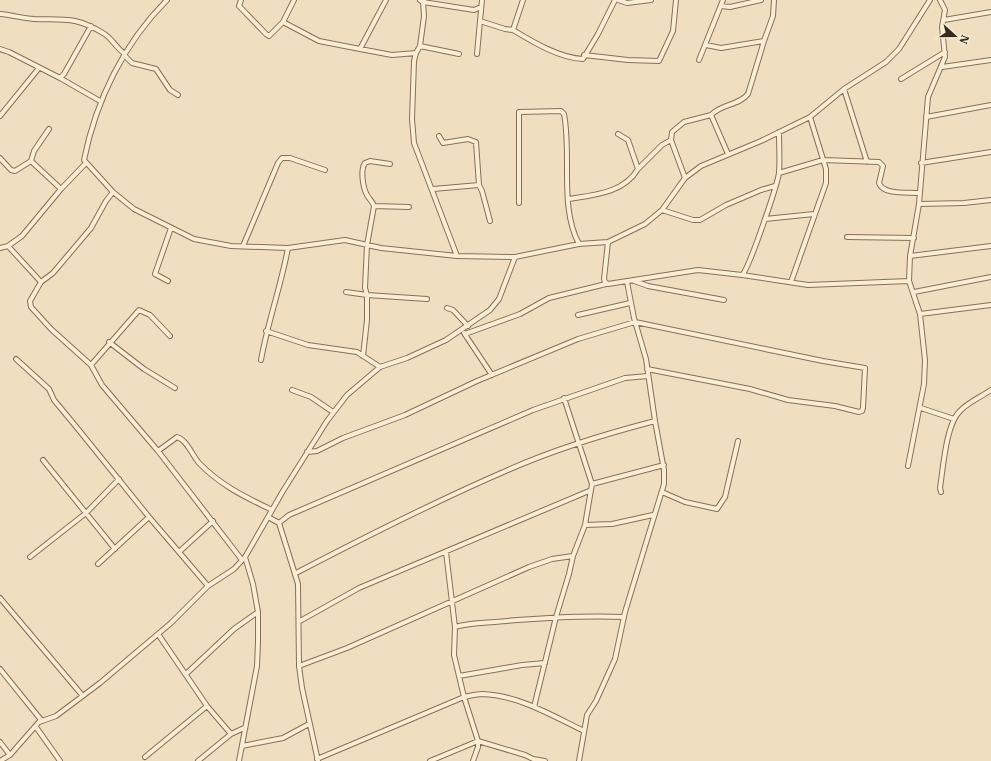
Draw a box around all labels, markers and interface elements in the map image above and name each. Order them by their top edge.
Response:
north arrow [935,16,975,56]
text: N [956,33,972,46]

